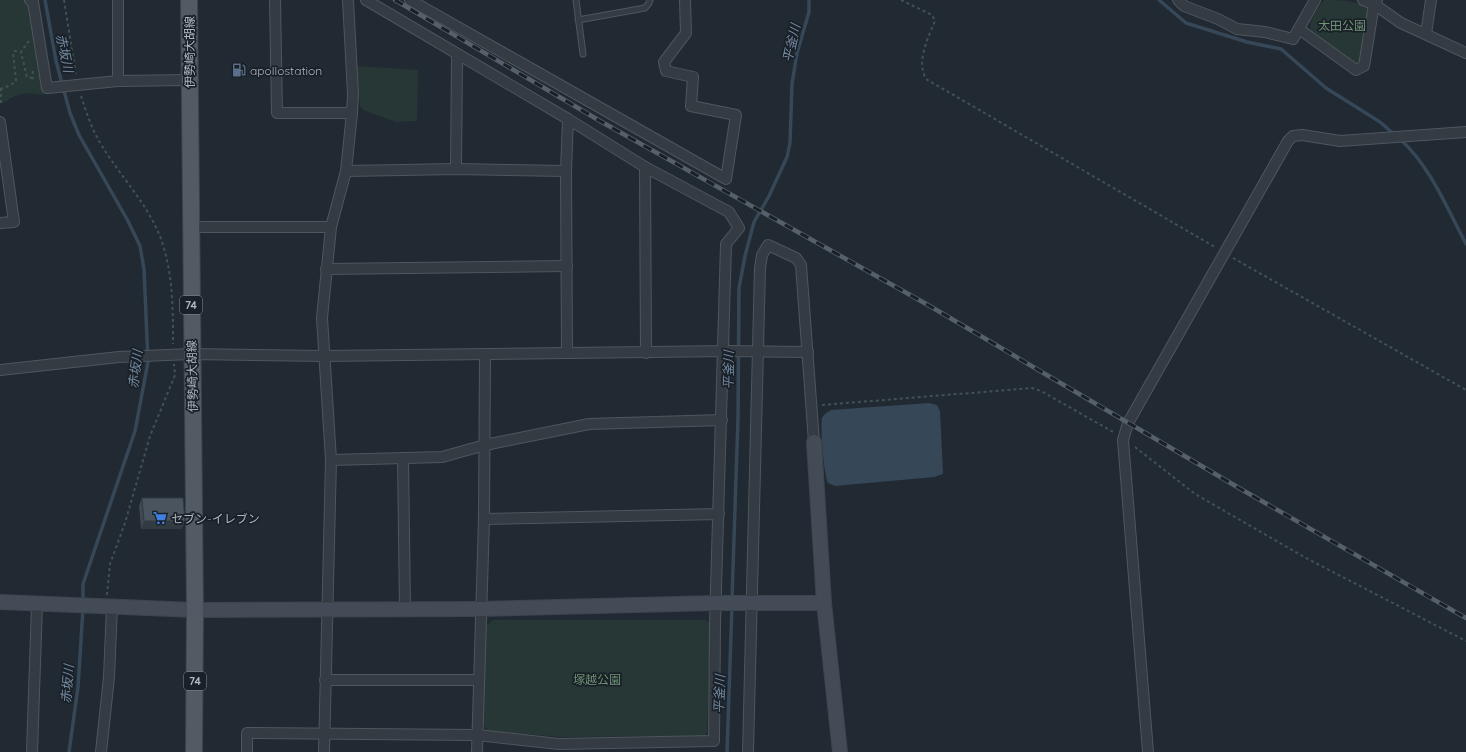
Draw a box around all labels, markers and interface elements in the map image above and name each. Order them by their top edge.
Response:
street label: 伊勢崎大胡線 [182,16,197,88]
park label: 太田公園 [1318,18,1366,33]
water label: 平釜川 [779,20,804,64]
water label: 赤坂川 [53,32,77,76]
fuel station icon: apollostation [231,62,247,78]
place label: apollostation [250,63,322,78]
road number: 74 [180,296,202,314]
street label: 伊勢崎大胡線 [184,340,200,412]
water label: 赤坂川 [125,347,146,389]
water label: 平釜川 [720,348,736,390]
supermarket icon: セブン-イレブン [152,510,168,526]
place label: セブン-イレブン [171,511,260,526]
water label: 赤坂川 [57,662,77,704]
road number: 74 [184,672,206,690]
park label: 塚越公園 [573,672,621,687]
water label: 平釜川 [710,672,728,714]

